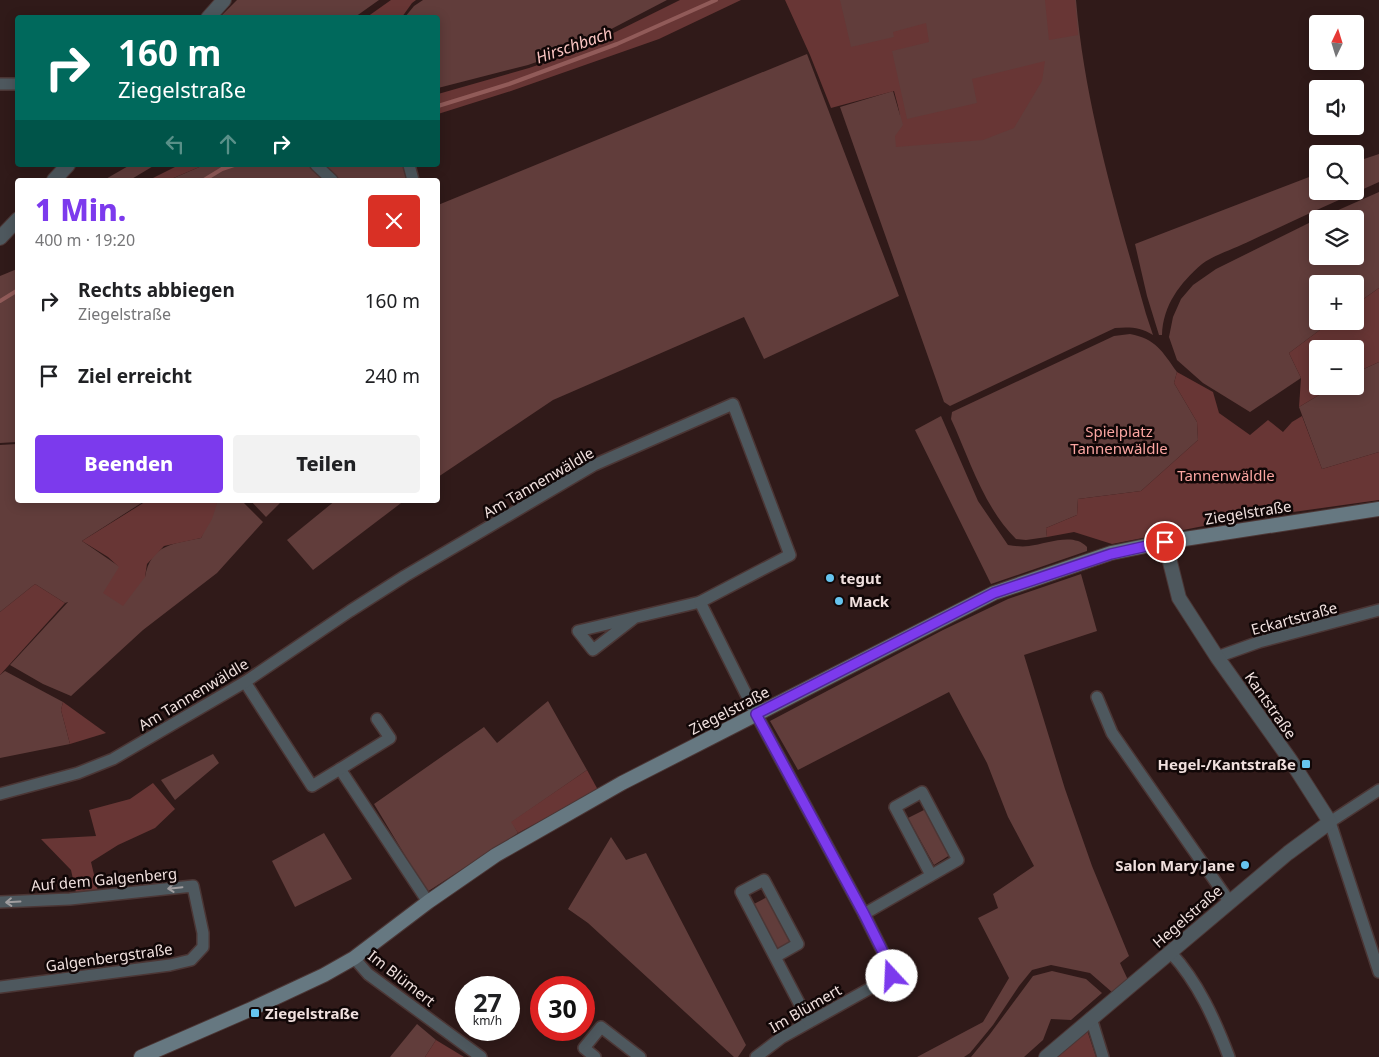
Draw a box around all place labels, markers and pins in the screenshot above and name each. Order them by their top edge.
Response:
pin [1144,521,1186,563]
place label: tegut [840,568,882,588]
marker: tegut [824,572,836,584]
place label: Mack [849,591,890,611]
marker: Mack [833,595,845,607]
place label: Hegel-/Kantstraße [1157,754,1296,774]
marker: Hegel-/Kantstraße [1300,758,1312,770]
place label: Salon Mary Jane [1115,855,1235,875]
marker: Salon Mary Jane [1239,859,1251,871]
place label: Ziegelstraße [265,1003,359,1023]
marker: Ziegelstraße [249,1007,261,1019]

